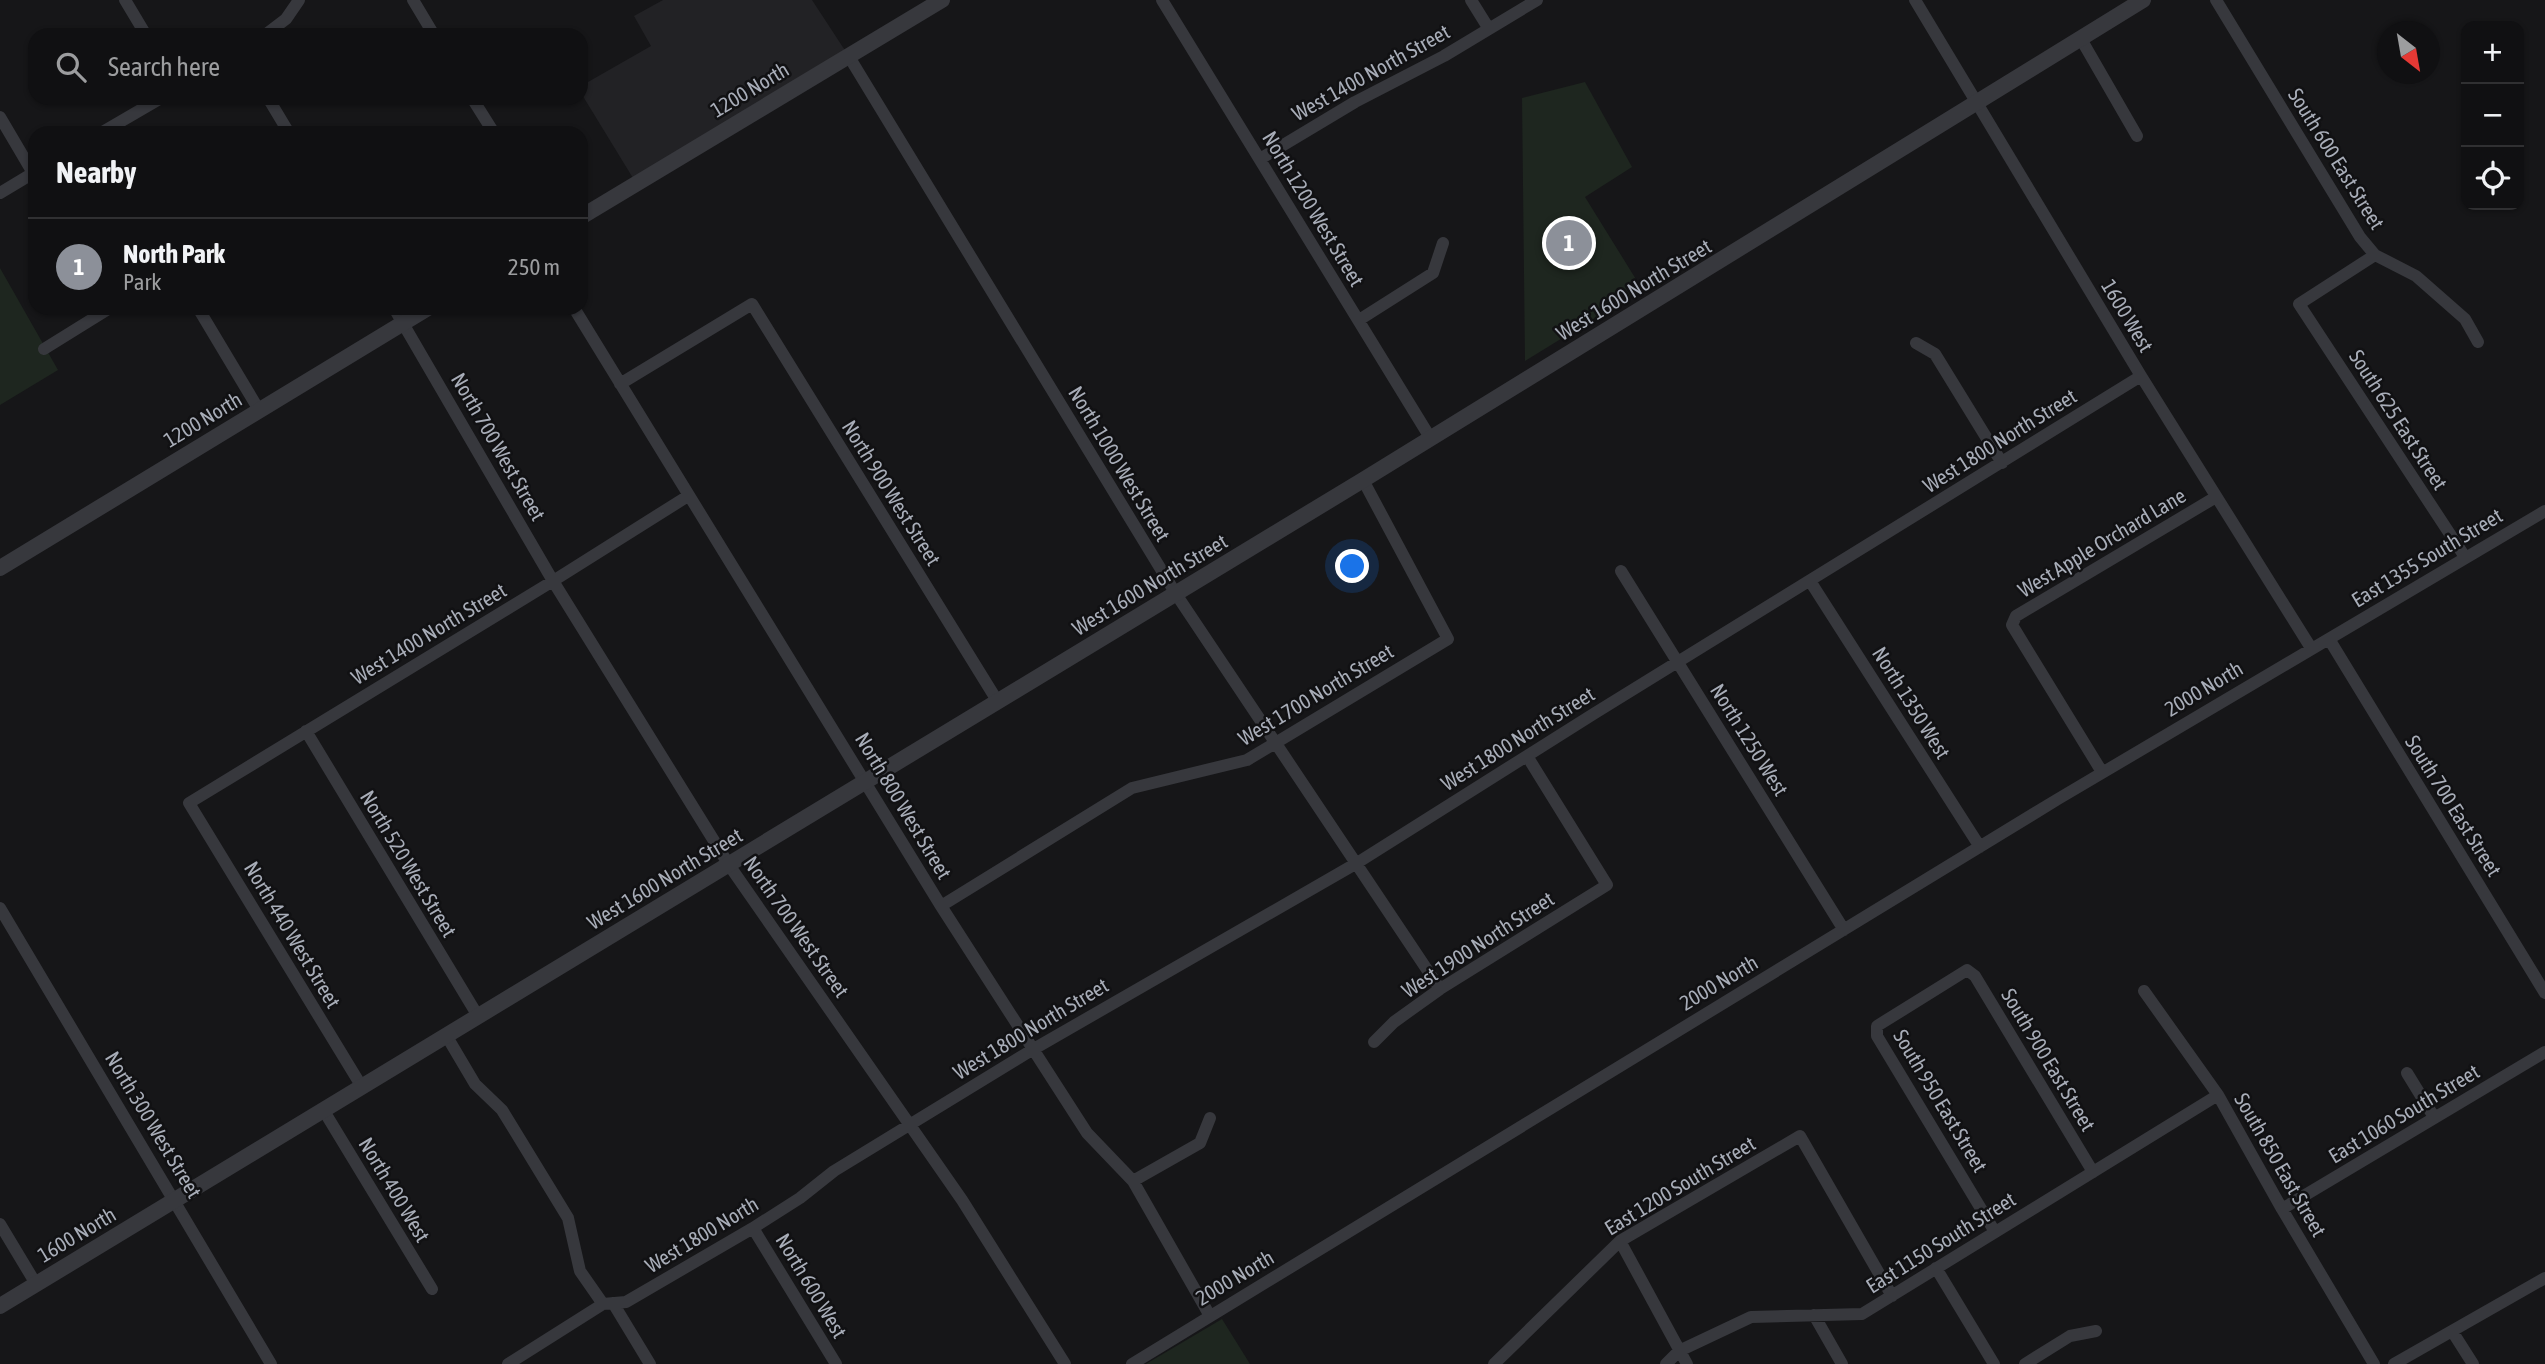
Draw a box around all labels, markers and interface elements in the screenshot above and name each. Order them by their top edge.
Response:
street label: West 1400 North Street [1288,19,1453,125]
north arrow [2377,21,2440,84]
map controls [2461,21,2524,210]
button: + [2461,21,2524,84]
search box [28,28,588,105]
icon: search [52,48,90,86]
text: Search here [108,52,220,82]
street label: 1200 North [706,56,793,122]
street label: South 600 East Street [2284,84,2390,233]
button: − [2461,84,2524,147]
street label: North 1200 West Street [1258,127,1370,290]
button: locate [2461,147,2524,210]
text: Nearby [56,155,136,189]
pin: 1 [1546,217,1592,269]
street label: West 1600 North Street [1552,234,1716,346]
text: North Park [123,239,225,269]
text: 1 [74,254,84,280]
text: 250 m [508,254,560,280]
text: Park [123,269,161,295]
street label: 1600 West [2097,275,2159,356]
street label: South 625 East Street [2345,345,2453,494]
street label: North 700 West Street [447,368,551,525]
street label: North 1000 West Street [1064,382,1176,545]
street label: West 1800 North Street [1918,383,2081,497]
street label: 1200 North [159,386,246,452]
street label: North 900 West Street [838,416,946,569]
street label: West Apple Orchard Lane [2013,483,2190,602]
street label: East 1355 South Street [2347,503,2506,612]
street label: West 1600 North Street [1068,528,1231,640]
your location [1335,549,1369,583]
street label: West 1400 North Street [347,577,510,689]
street label: West 1700 North Street [1234,638,1397,750]
street label: North 1350 West [1868,642,1956,763]
street label: 2000 North [2160,655,2247,721]
street label: North 1250 West [1706,679,1794,800]
street label: West 1800 North Street [1436,681,1599,795]
street label: North 800 West Street [851,728,957,883]
street label: South 700 East Street [2401,731,2507,880]
street label: North 520 West Street [356,786,462,941]
street label: West 1600 North Street [583,822,746,934]
street label: North 700 West Street [739,851,854,1001]
street label: North 440 West Street [240,857,346,1012]
street label: West 1900 North Street [1397,886,1558,1002]
street label: 2000 North [1675,949,1762,1015]
street label: West 1800 North Street [949,972,1112,1084]
street label: South 900 East Street [1997,984,2101,1135]
street label: South 950 East Street [1889,1025,1993,1176]
street label: North 300 West Street [101,1047,207,1202]
street label: East 1060 South Street [2324,1059,2483,1168]
street label: South 850 East Street [2230,1089,2332,1240]
street label: East 1200 South Street [1600,1131,1759,1240]
street label: North 400 West [354,1133,435,1246]
street label: East 1150 South Street [1861,1187,2020,1298]
street label: West 1800 North [641,1191,762,1277]
street label: 1600 North [33,1201,120,1267]
street label: North 600 West [771,1229,852,1342]
street label: 2000 North [1191,1244,1278,1310]

